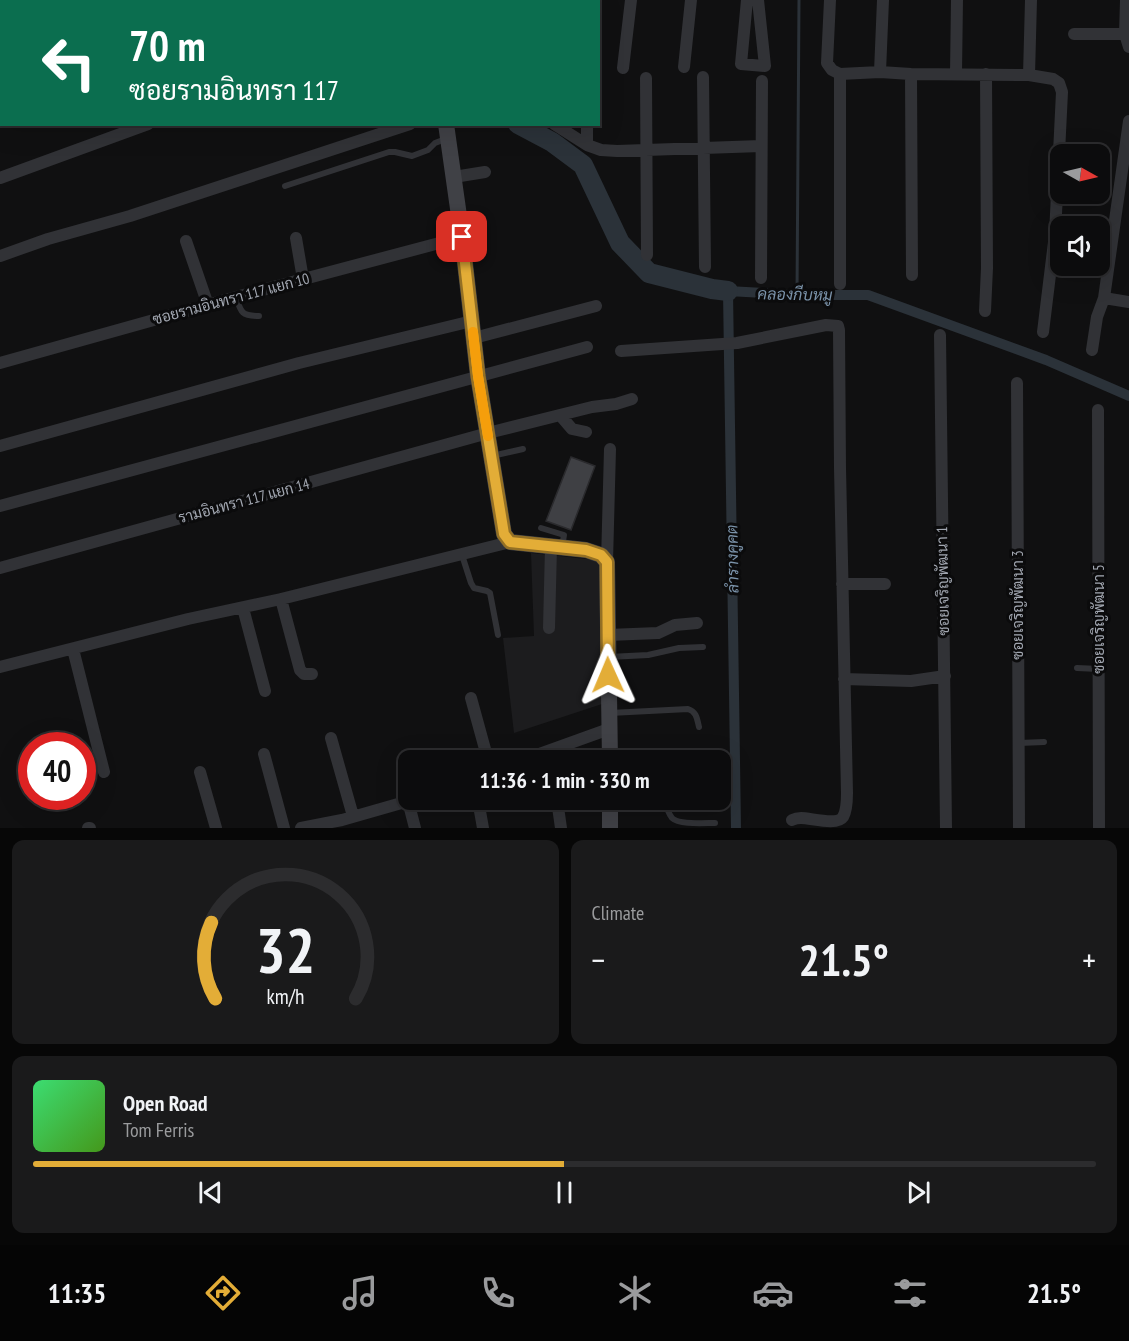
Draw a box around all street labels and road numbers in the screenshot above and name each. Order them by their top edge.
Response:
street label: ซอยรามอินทรา 117 แยก 10 [150,268,312,329]
street label: รามอินทรา 117 แยก 14 [176,474,312,527]
street label: ซอยเจริญพัฒนา 1 [932,526,953,636]
street label: ซอยเจริญพัฒนา 3 [1008,550,1027,660]
street label: ซอยเจริญพัฒนา 5 [1089,564,1108,674]

